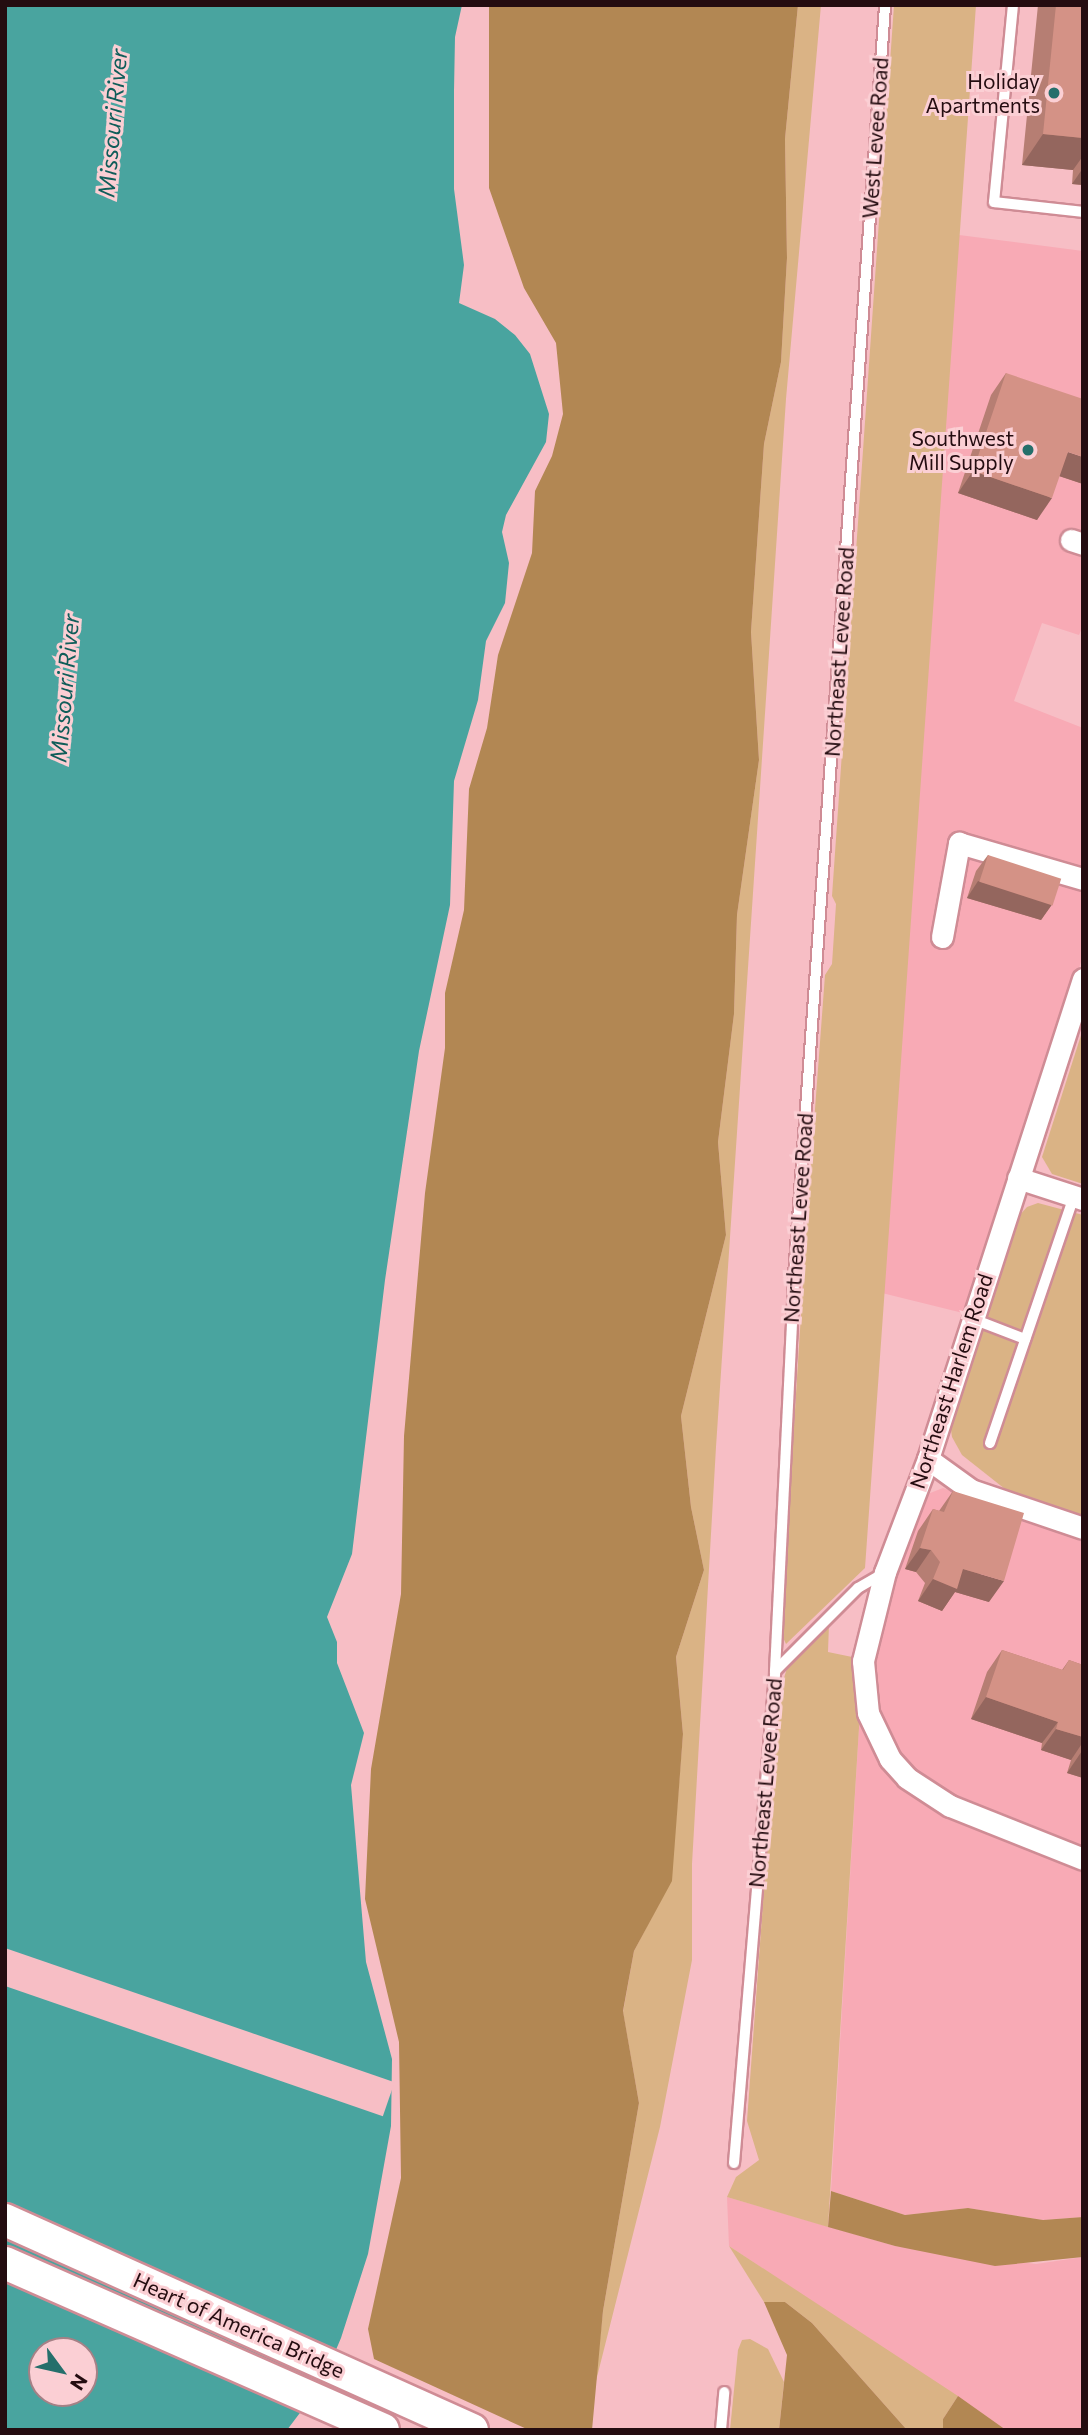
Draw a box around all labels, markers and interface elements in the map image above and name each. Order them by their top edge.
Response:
water label: Missouri River [92,48,132,198]
street label: West Levee Road [857,57,893,219]
place label: Holiday Apartments [926,68,1040,118]
marker: Holiday Apartments [1046,85,1062,101]
place label: Southwest Mill Supply [909,425,1014,475]
marker: Southwest Mill Supply [1020,442,1036,458]
street label: Northeast Levee Road [819,546,859,758]
water label: Missouri River [44,613,84,763]
street label: Northeast Levee Road [778,1112,818,1324]
street label: Northeast Harlem Road [904,1270,998,1492]
street label: Northeast Levee Road [743,1677,787,1889]
street label: Heart of America Bridge [130,2267,348,2383]
north arrow [28,2337,98,2407]
text: N [66,2370,93,2395]

